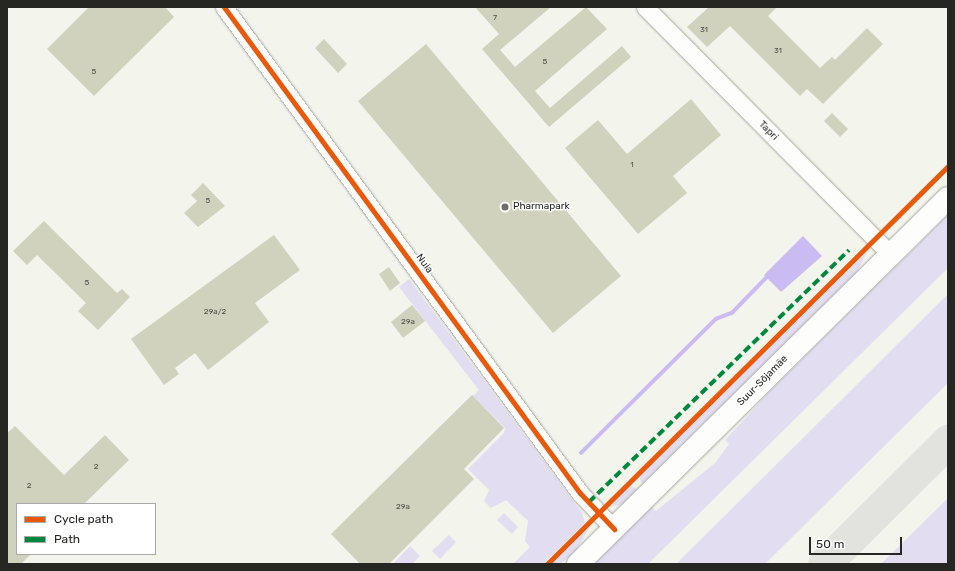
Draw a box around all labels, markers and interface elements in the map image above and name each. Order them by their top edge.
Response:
house number: 7 [493,13,497,23]
house number: 31 [700,25,708,35]
house number: 31 [774,46,782,56]
house number: 5 [543,57,547,67]
house number: 5 [92,67,96,77]
street label: Tapri [756,119,780,143]
house number: 1 [630,160,634,170]
house number: 5 [206,196,210,206]
place label: Pharmapark [513,201,570,213]
marker: Pharmapark [500,202,510,212]
street label: Nuia [413,252,435,276]
house number: 5 [85,278,89,288]
house number: 29a/2 [204,307,226,317]
house number: 29a [401,317,415,327]
street label: Suur-Sõjamäe [735,353,791,409]
house number: 2 [94,462,98,472]
house number: 2 [27,481,31,491]
house number: 29a [396,502,410,512]
legend [16,503,156,555]
text: Cycle path [54,512,113,526]
scale bar [811,529,904,555]
text: Path [54,532,80,546]
text: 50 m [816,537,844,551]

